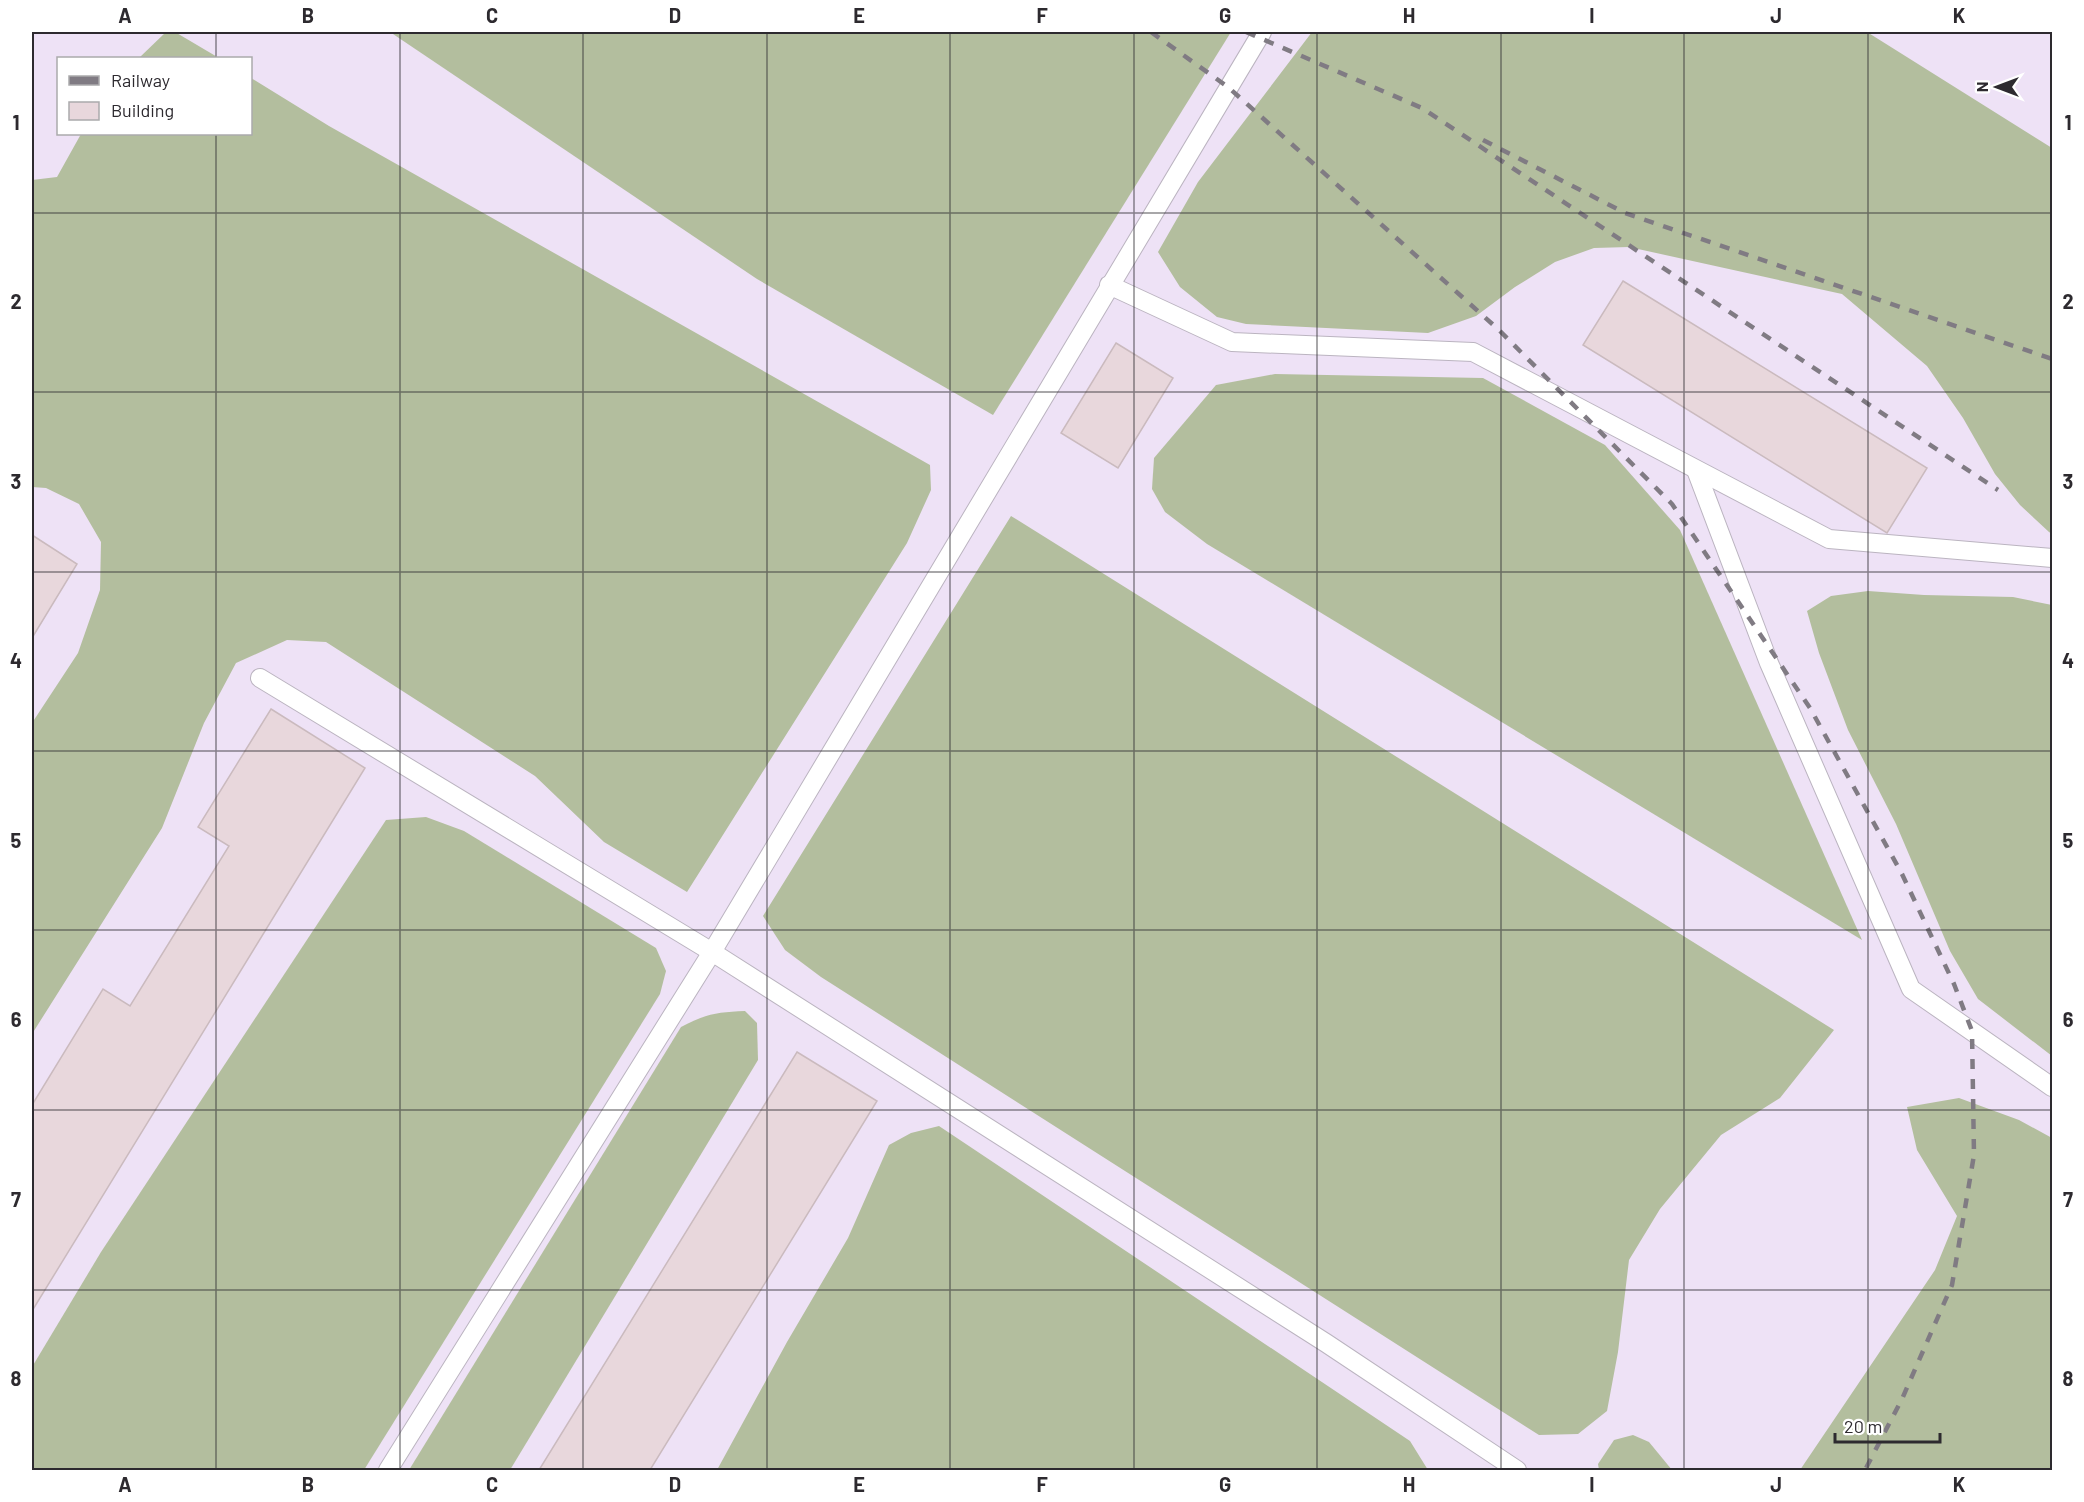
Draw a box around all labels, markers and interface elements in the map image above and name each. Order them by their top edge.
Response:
text: A [118,3,132,27]
text: B [302,3,314,27]
text: C [486,3,498,27]
text: D [669,3,681,27]
text: E [853,3,865,27]
text: F [1036,3,1048,27]
text: G [1219,3,1231,27]
text: H [1403,3,1415,27]
text: I [1589,3,1595,27]
text: J [1770,3,1782,27]
text: K [1953,3,1966,27]
legend [57,57,252,135]
north arrow [1967,57,2027,117]
text: Railway [111,69,170,91]
text: N [1972,82,1991,92]
text: Building [111,99,174,121]
text: 1 [12,110,20,134]
text: 1 [2064,110,2072,134]
text: 2 [10,289,22,313]
text: 2 [2062,289,2074,313]
text: 3 [11,469,21,493]
text: 3 [2063,469,2073,493]
text: 4 [10,648,22,672]
text: 4 [2062,648,2074,672]
text: 5 [11,828,22,852]
text: 5 [2063,828,2074,852]
text: 6 [11,1007,22,1031]
text: 6 [2063,1007,2074,1031]
text: 7 [11,1187,21,1211]
text: 7 [2063,1187,2073,1211]
text: 8 [11,1366,22,1390]
text: 8 [2063,1366,2074,1390]
scale bar [1835,1406,1940,1444]
text: 20 m [1844,1415,1882,1437]
text: A [118,1472,132,1496]
text: B [302,1472,314,1496]
text: C [486,1472,498,1496]
text: D [669,1472,681,1496]
text: E [853,1472,865,1496]
text: F [1036,1472,1048,1496]
text: G [1219,1472,1231,1496]
text: H [1403,1472,1415,1496]
text: I [1589,1472,1595,1496]
text: J [1770,1472,1782,1496]
text: K [1953,1472,1966,1496]

